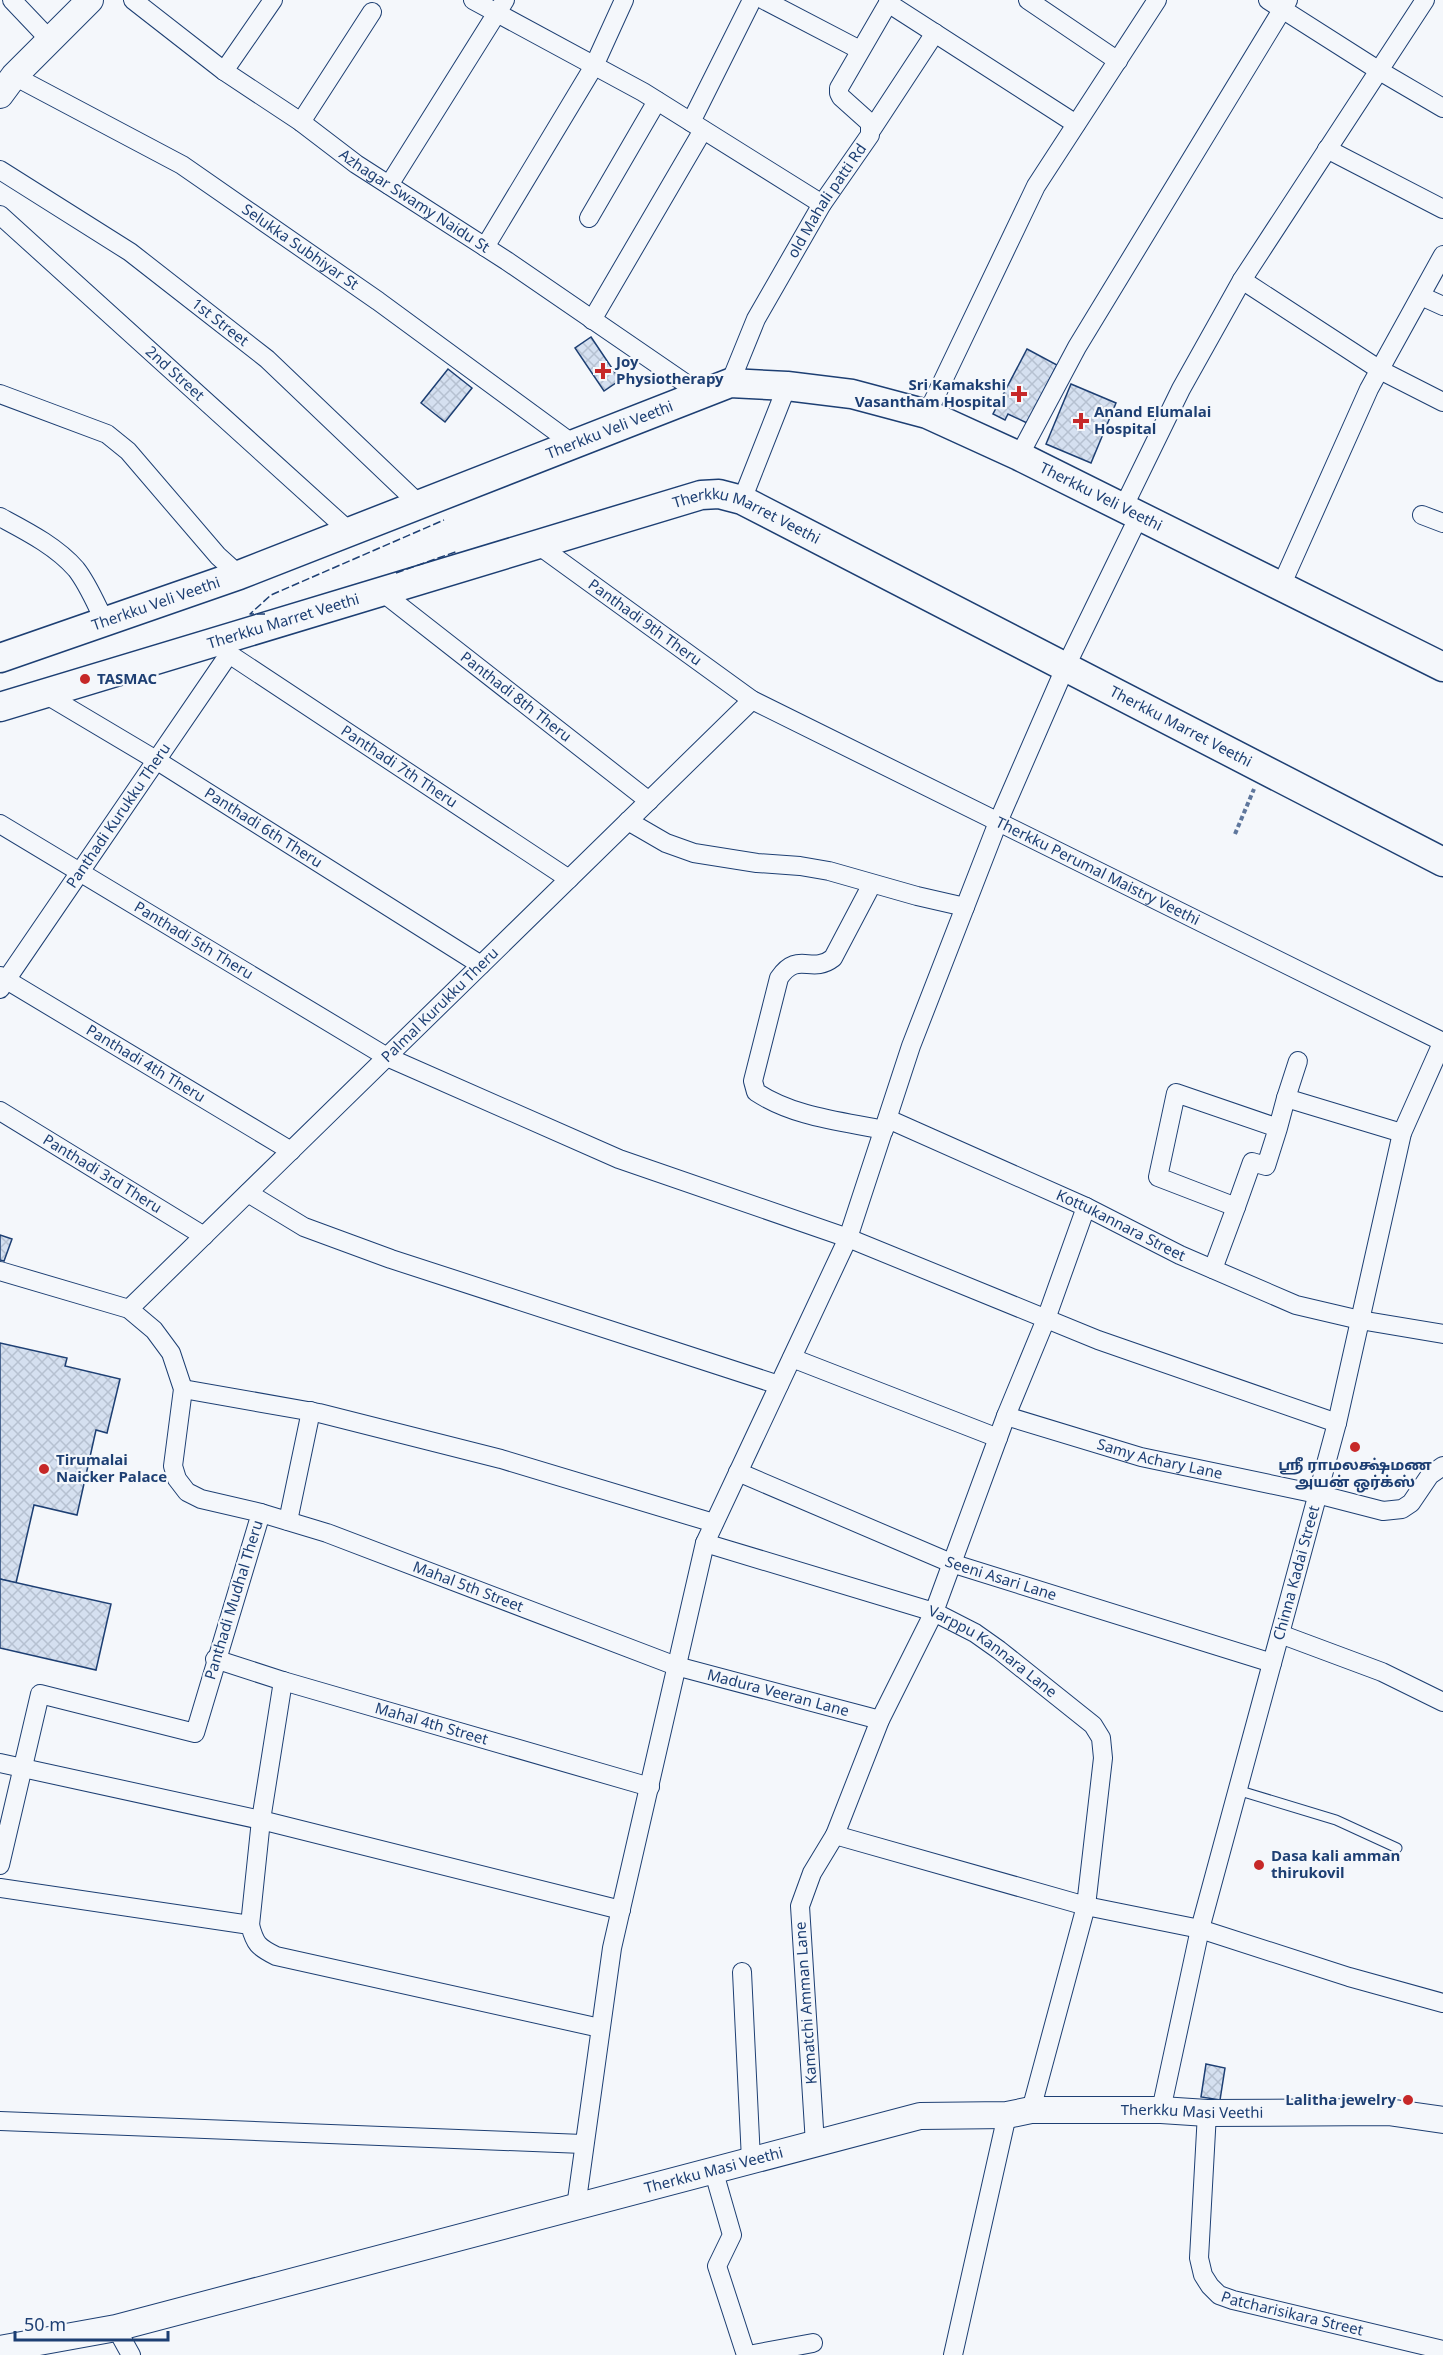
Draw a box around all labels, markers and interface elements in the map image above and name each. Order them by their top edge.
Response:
street label: old Mahali patti Rd [785,141,872,262]
street label: Azhagar Swamy Naidu St [334,146,493,258]
street label: Selukka Subhiyar St [237,201,362,296]
street label: 1st Street [187,295,252,352]
street label: 2nd Street [140,343,208,406]
place label: Joy Physiotherapy [614,354,724,390]
marker: Joy Physiotherapy [594,362,612,380]
place label: Sri Kamakshi Vasantham Hospital [855,377,1006,413]
marker: Sri Kamakshi Vasantham Hospital [1010,385,1028,403]
street label: Therkku Veli Veethi [544,398,676,465]
place label: Anand Elumalai Hospital [1094,404,1211,440]
marker: Anand Elumalai Hospital [1072,412,1090,430]
street label: Therkku Veli Veethi [1036,460,1165,537]
street label: Therkku Marret Veethi [671,486,823,550]
street label: Therkku Veli Veethi [90,574,223,636]
street label: Panthadi 9th Theru [584,576,705,671]
street label: Therkku Marret Veethi [206,591,362,655]
street label: Panthadi 8th Theru [456,649,574,747]
place label: TASMAC [97,671,157,690]
marker: TASMAC [78,672,92,686]
street label: Therkku Marret Veethi [1106,683,1255,773]
street label: Panthadi 7th Theru [336,722,460,813]
street label: Panthadi Kurukku Theru [63,740,176,893]
street label: Panthadi 6th Theru [200,785,325,873]
street label: Therkku Perumal Maistry Veethi [992,814,1202,931]
street label: Panthadi 5th Theru [130,899,256,985]
street label: Palmal Kurukku Theru [379,945,504,1067]
street label: Panthadi 4th Theru [82,1022,208,1108]
street label: Panthadi 3rd Theru [39,1131,165,1219]
street label: Kottukannara Street [1053,1187,1188,1267]
street label: Samy Achary Lane [1094,1436,1224,1485]
marker: ஶ்ரீ ராமலக்ஷ்மண அயன் ஒர்க்ஸ் [1348,1440,1362,1454]
place label: Tirumalai Naicker Palace [56,1452,167,1488]
place label: ஶ்ரீ ராமலக்ஷ்மண அயன் ஒர்க்ஸ் [1278,1456,1432,1493]
marker: Tirumalai Naicker Palace [37,1462,51,1476]
street label: Chinna Kadai Street [1271,1503,1325,1643]
street label: Panthadi Mudhal Theru [202,1518,269,1683]
street label: Seeni Asari Lane [942,1554,1059,1606]
street label: Mahal 5th Street [410,1559,526,1618]
street label: Varppu Kannara Lane [926,1603,1060,1703]
street label: Madura Veeran Lane [705,1667,851,1722]
street label: Mahal 4th Street [372,1700,490,1751]
place label: Dasa kali amman thirukovil [1271,1848,1400,1884]
marker: Dasa kali amman thirukovil [1252,1858,1266,1872]
street label: Kamatchi Amman Lane [792,1921,823,2085]
place label: Lalitha jewelry [1285,2092,1396,2111]
marker: Lalitha jewelry [1401,2093,1415,2107]
street label: Therkku Masi Veethi [1121,2102,1263,2124]
street label: Therkku Masi Veethi [643,2144,785,2199]
street label: Patcharisikara Street [1218,2288,1365,2342]
scale bar [15,2304,168,2342]
text: 50 m [24,2315,66,2338]

